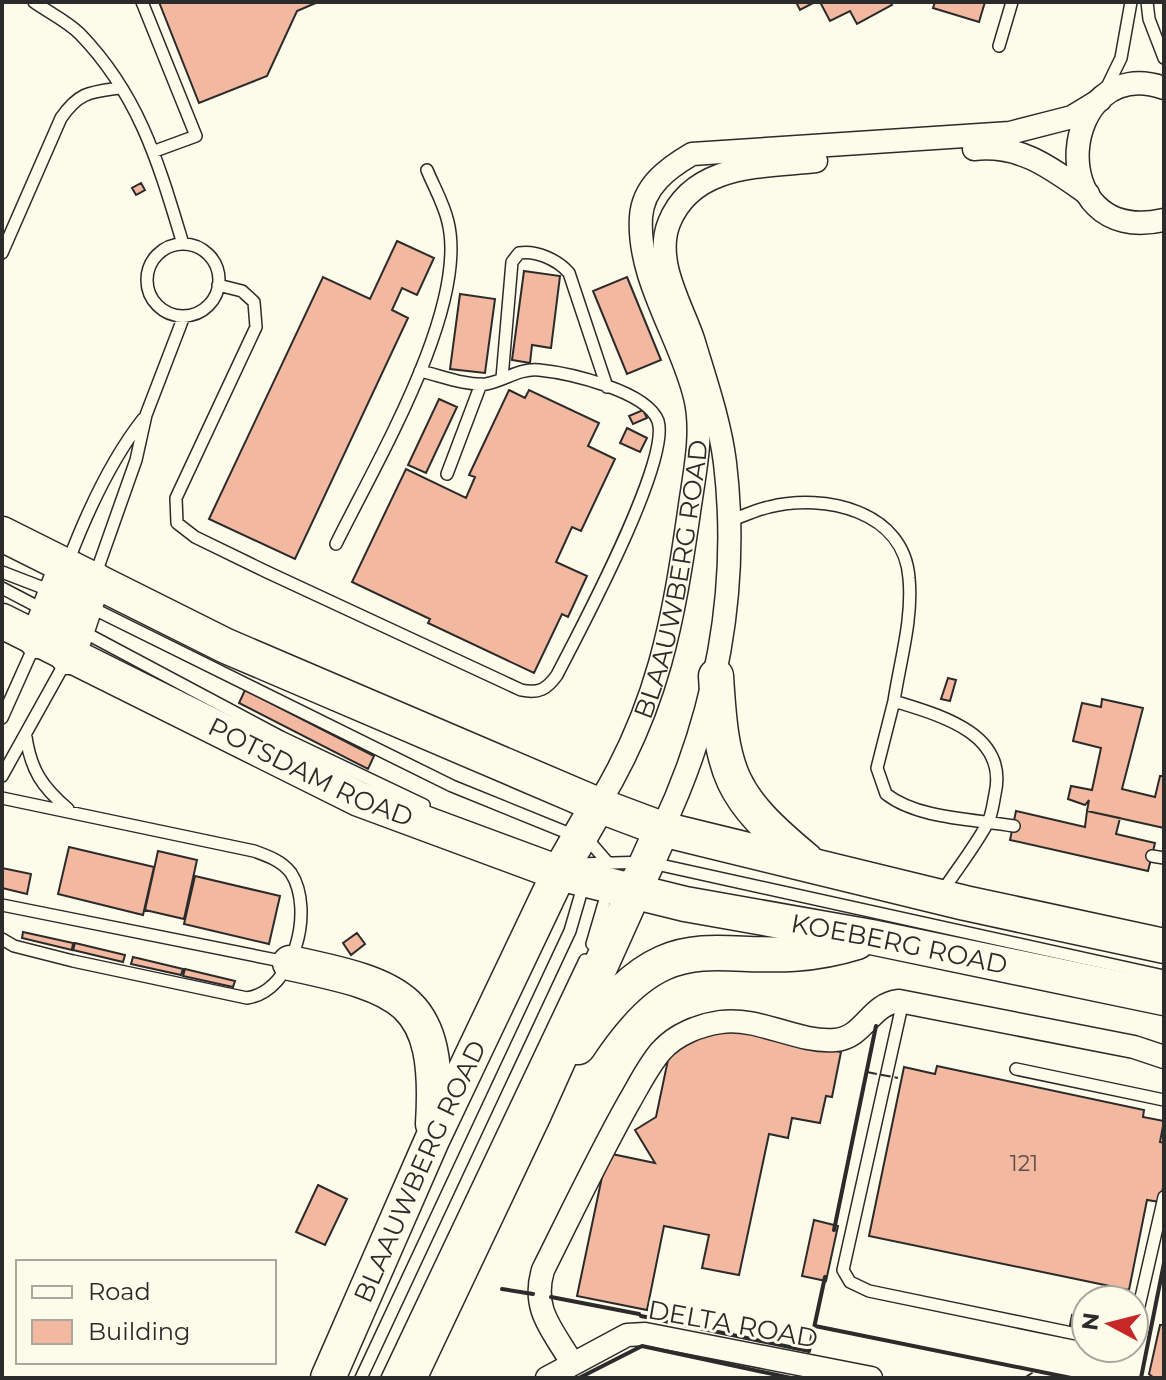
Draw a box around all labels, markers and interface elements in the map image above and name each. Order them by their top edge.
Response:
street label: BLAAUWBERG ROAD [627,438,715,723]
street label: POTSDAM ROAD [203,710,418,834]
street label: KOEBERG ROAD [789,907,1010,981]
street label: BLAAUWBERG ROAD [347,1035,493,1308]
house number: 121 [1010,1150,1038,1177]
legend [16,1260,276,1364]
text: Road [88,1277,151,1306]
north arrow [1070,1284,1150,1364]
street label: DELTA ROAD [645,1293,821,1355]
text: N [1076,1311,1105,1332]
text: Building [88,1317,191,1346]

